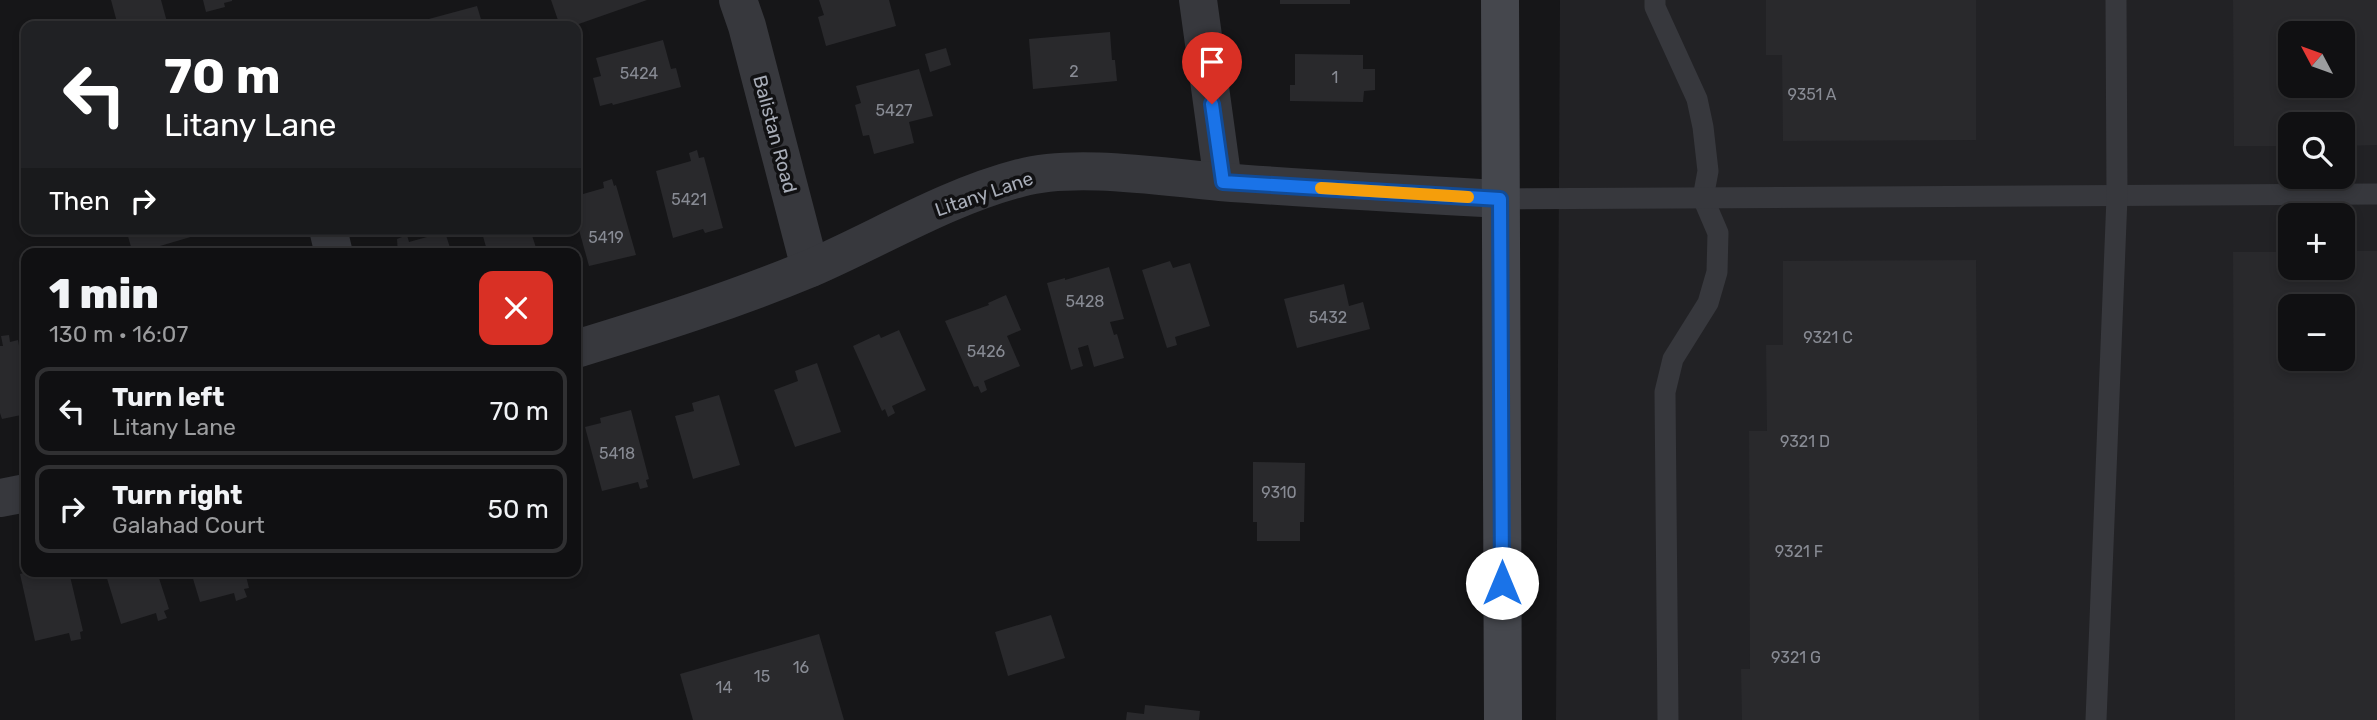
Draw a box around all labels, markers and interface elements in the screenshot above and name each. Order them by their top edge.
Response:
north arrow [2278,21,2356,98]
map controls [2278,21,2355,371]
pin [1182,32,1242,104]
icon: arrive [1193,43,1231,81]
text: 70 m [164,47,281,105]
icon: left [49,49,140,140]
house number: 2 [1069,62,1079,81]
house number: 5424 [620,64,658,83]
house number: 1 [1332,68,1338,87]
street label: Balistan Road [748,72,802,196]
house number: 9351 A [1787,85,1837,104]
house number: 5427 [875,101,913,120]
text: Litany Lane [164,106,336,144]
button: search [2278,112,2355,189]
street label: Litany Lane [932,166,1036,222]
icon: right [124,182,162,220]
text: Then [49,186,110,217]
house number: 5421 [671,190,707,209]
button: + [2278,203,2355,280]
house number: 5419 [588,228,624,247]
text: 1 min [49,269,159,319]
button: close [479,271,553,345]
house number: 5428 [1065,292,1105,311]
button: − [2278,294,2355,371]
house number: 5432 [1309,308,1347,327]
text: 130 m · 16:07 [49,320,188,348]
house number: 9321 C [1803,328,1853,347]
house number: 5426 [967,342,1006,361]
text: Turn left [112,382,224,413]
icon: left [53,392,91,430]
text: 70 m [490,396,549,427]
text: Litany Lane [112,413,236,441]
house number: 9321 D [1780,432,1830,451]
house number: 5418 [599,444,635,463]
text: Turn right [112,480,242,511]
house number: 9310 [1261,483,1297,502]
icon: right [53,490,91,528]
text: 50 m [488,494,549,525]
text: Galahad Court [112,511,265,539]
house number: 9321 F [1775,542,1823,561]
position arrow [1465,546,1539,620]
house number: 9321 G [1771,648,1821,667]
house number: 16 [793,658,810,677]
house number: 15 [754,667,770,686]
house number: 14 [716,678,732,697]

